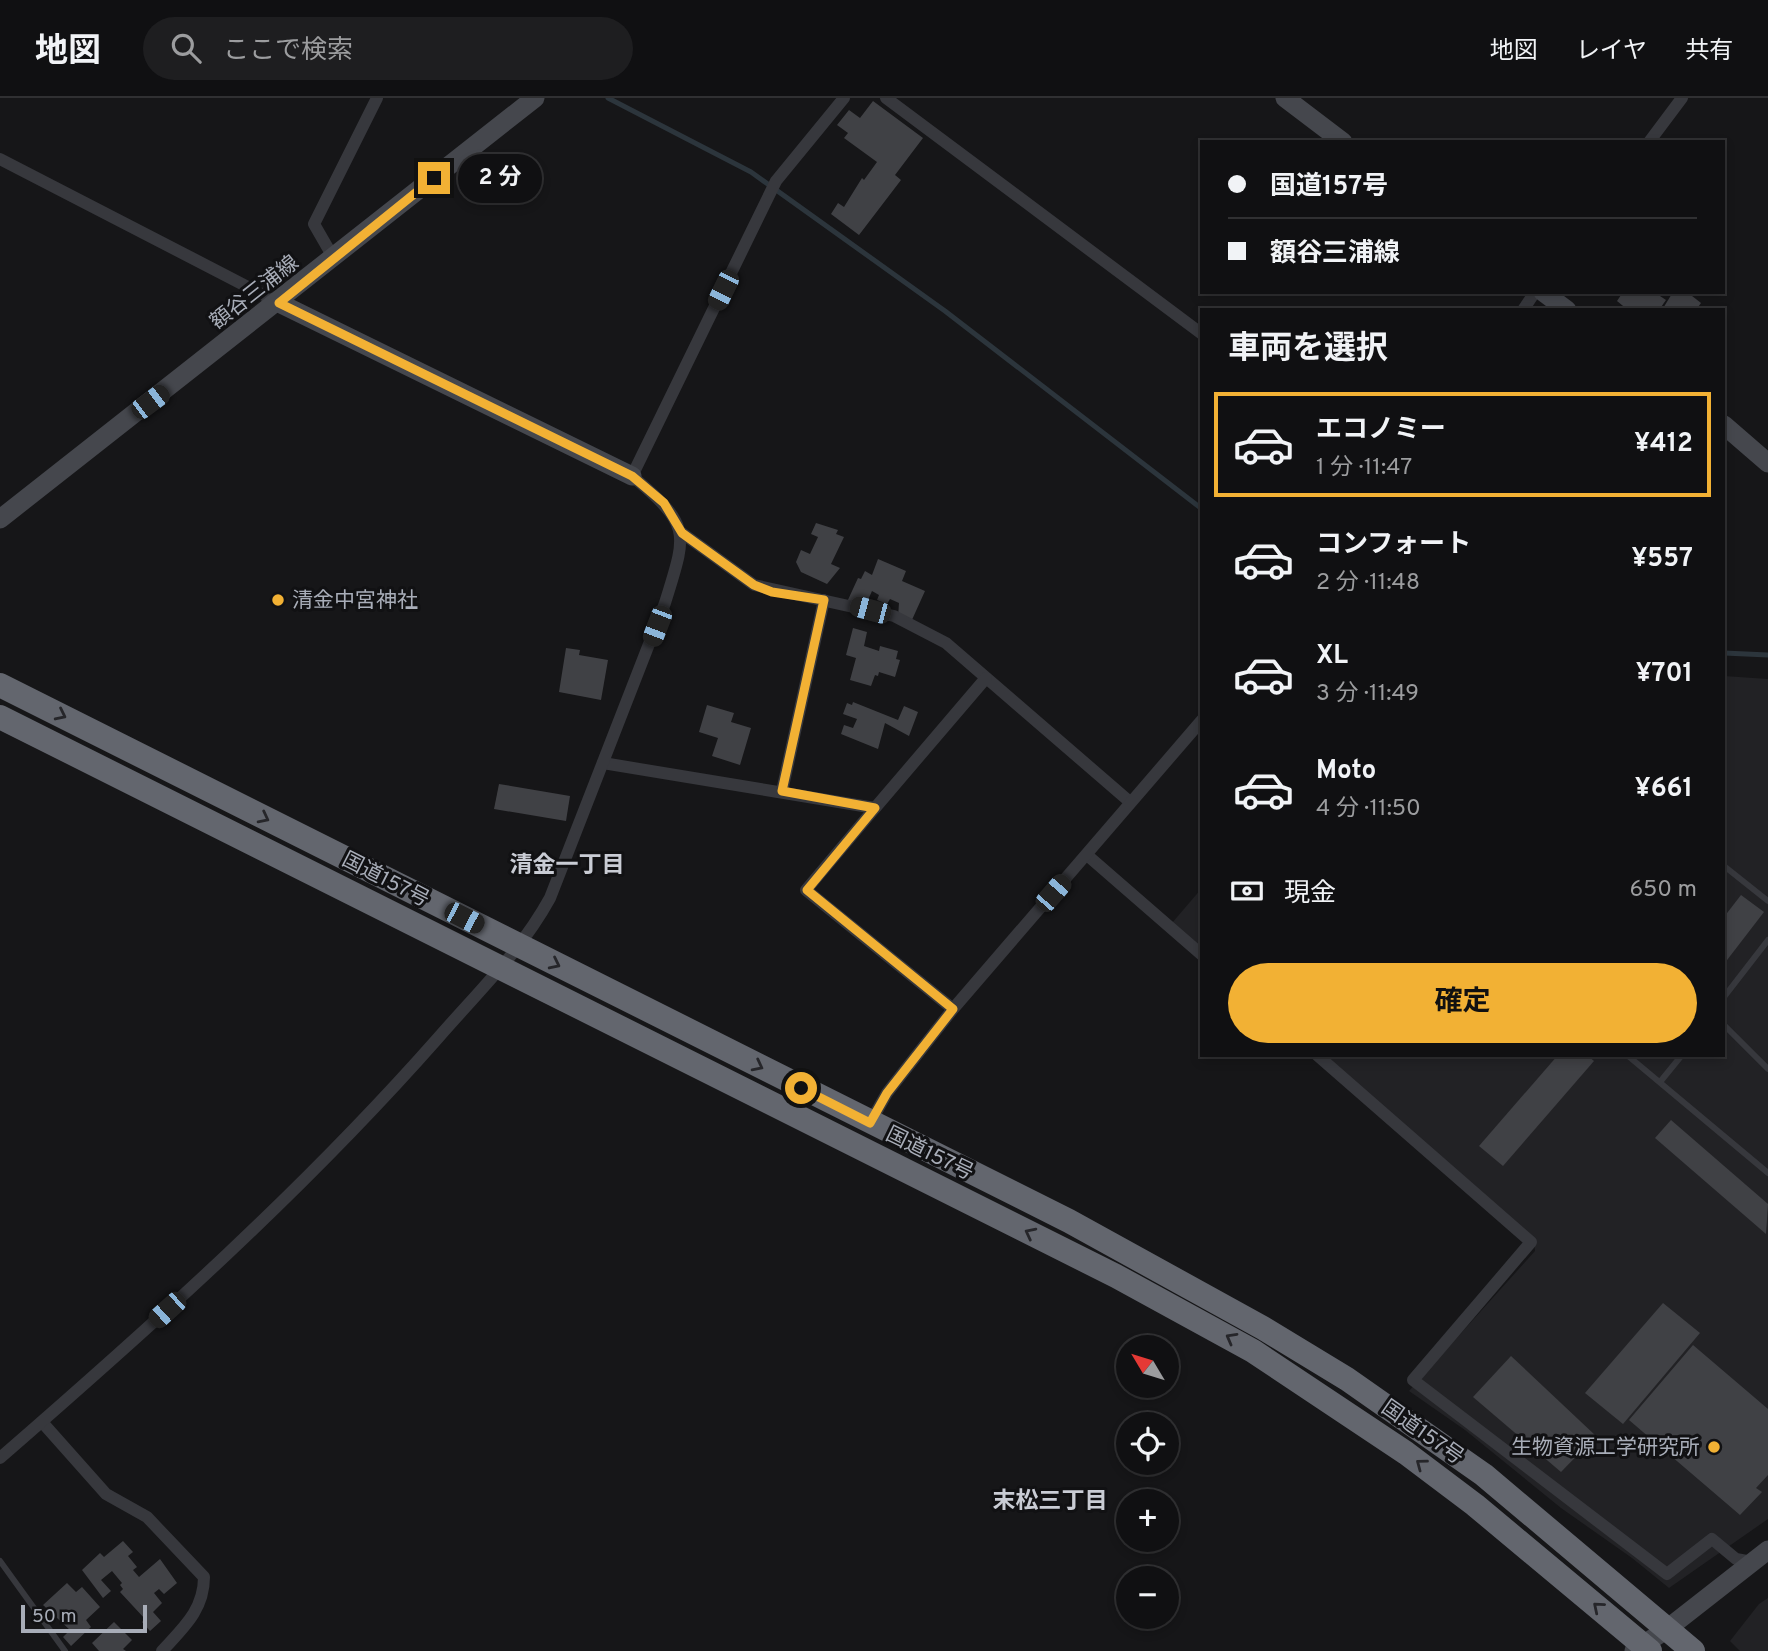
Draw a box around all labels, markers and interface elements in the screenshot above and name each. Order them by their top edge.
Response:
search box [143,17,633,80]
icon: search [167,29,205,67]
text: 地図 [35,32,101,74]
text: ここで検索 [223,35,353,68]
text: 地図 [1490,37,1538,67]
text: レイヤ [1576,37,1647,67]
text: 共有 [1685,37,1733,67]
callout: 2 分 [458,154,542,202]
route end [418,162,450,194]
text: 2 分 [479,164,521,193]
text: 国道157号 [1270,171,1388,204]
text: 額谷三浦線 [1270,238,1400,271]
street label: 額谷三浦線 [205,250,305,336]
car [705,267,742,313]
text: 車両を選択 [1228,330,1388,370]
car [127,381,174,423]
icon: car [1232,413,1295,476]
text: エコノミー [1316,414,1446,447]
text: ¥412 [1634,428,1693,461]
text: 1 分 · 11:47 [1316,454,1412,483]
icon: car [1232,528,1295,591]
text: コンフォート [1316,529,1471,562]
text: ¥557 [1631,543,1693,576]
text: 2 分 · 11:48 [1316,569,1420,598]
place label: 清金中宮神社 [292,588,418,615]
marker: 清金中宮神社 [270,592,286,608]
car [847,594,894,626]
car [640,603,675,649]
text: XL [1316,640,1348,673]
icon: car [1232,643,1295,706]
text: ¥701 [1636,658,1693,691]
text: 3 分 · 11:49 [1316,680,1419,709]
one-way arrow [54,707,66,721]
text: Moto [1316,755,1376,788]
icon: car [1232,758,1295,821]
text: ¥661 [1635,773,1693,806]
text: 4 分 · 11:50 [1316,795,1421,824]
one-way arrow [257,809,269,823]
street label: 国道157号 [337,847,434,914]
district label: 清金一丁目 [510,852,625,881]
car [1032,870,1075,916]
icon: cash [1228,872,1266,910]
text: 650 m [1629,876,1697,905]
text: 現金 [1284,878,1336,911]
car [441,899,488,937]
one-way arrow [548,955,560,969]
button: 確定 [1228,963,1697,1043]
one-way arrow [751,1058,763,1072]
route start [785,1072,817,1104]
street label: 国道157号 [881,1121,978,1187]
one-way arrow [1025,1227,1037,1241]
car [145,1288,190,1332]
one-way arrow [1226,1333,1239,1346]
north arrow [1116,1335,1180,1398]
map controls [1116,1335,1179,1629]
street label: 国道157号 [1376,1395,1469,1471]
button: locate [1116,1412,1179,1475]
place label: 生物資源工学研究所 [1511,1435,1700,1462]
marker: 生物資源工学研究所 [1706,1439,1722,1455]
one-way arrow [1416,1460,1428,1472]
district label: 末松三丁目 [993,1488,1108,1517]
button: + [1116,1489,1179,1552]
button: − [1116,1566,1179,1629]
scale bar [21,1602,147,1634]
one-way arrow [1593,1603,1606,1615]
text: 50 m [32,1605,77,1629]

